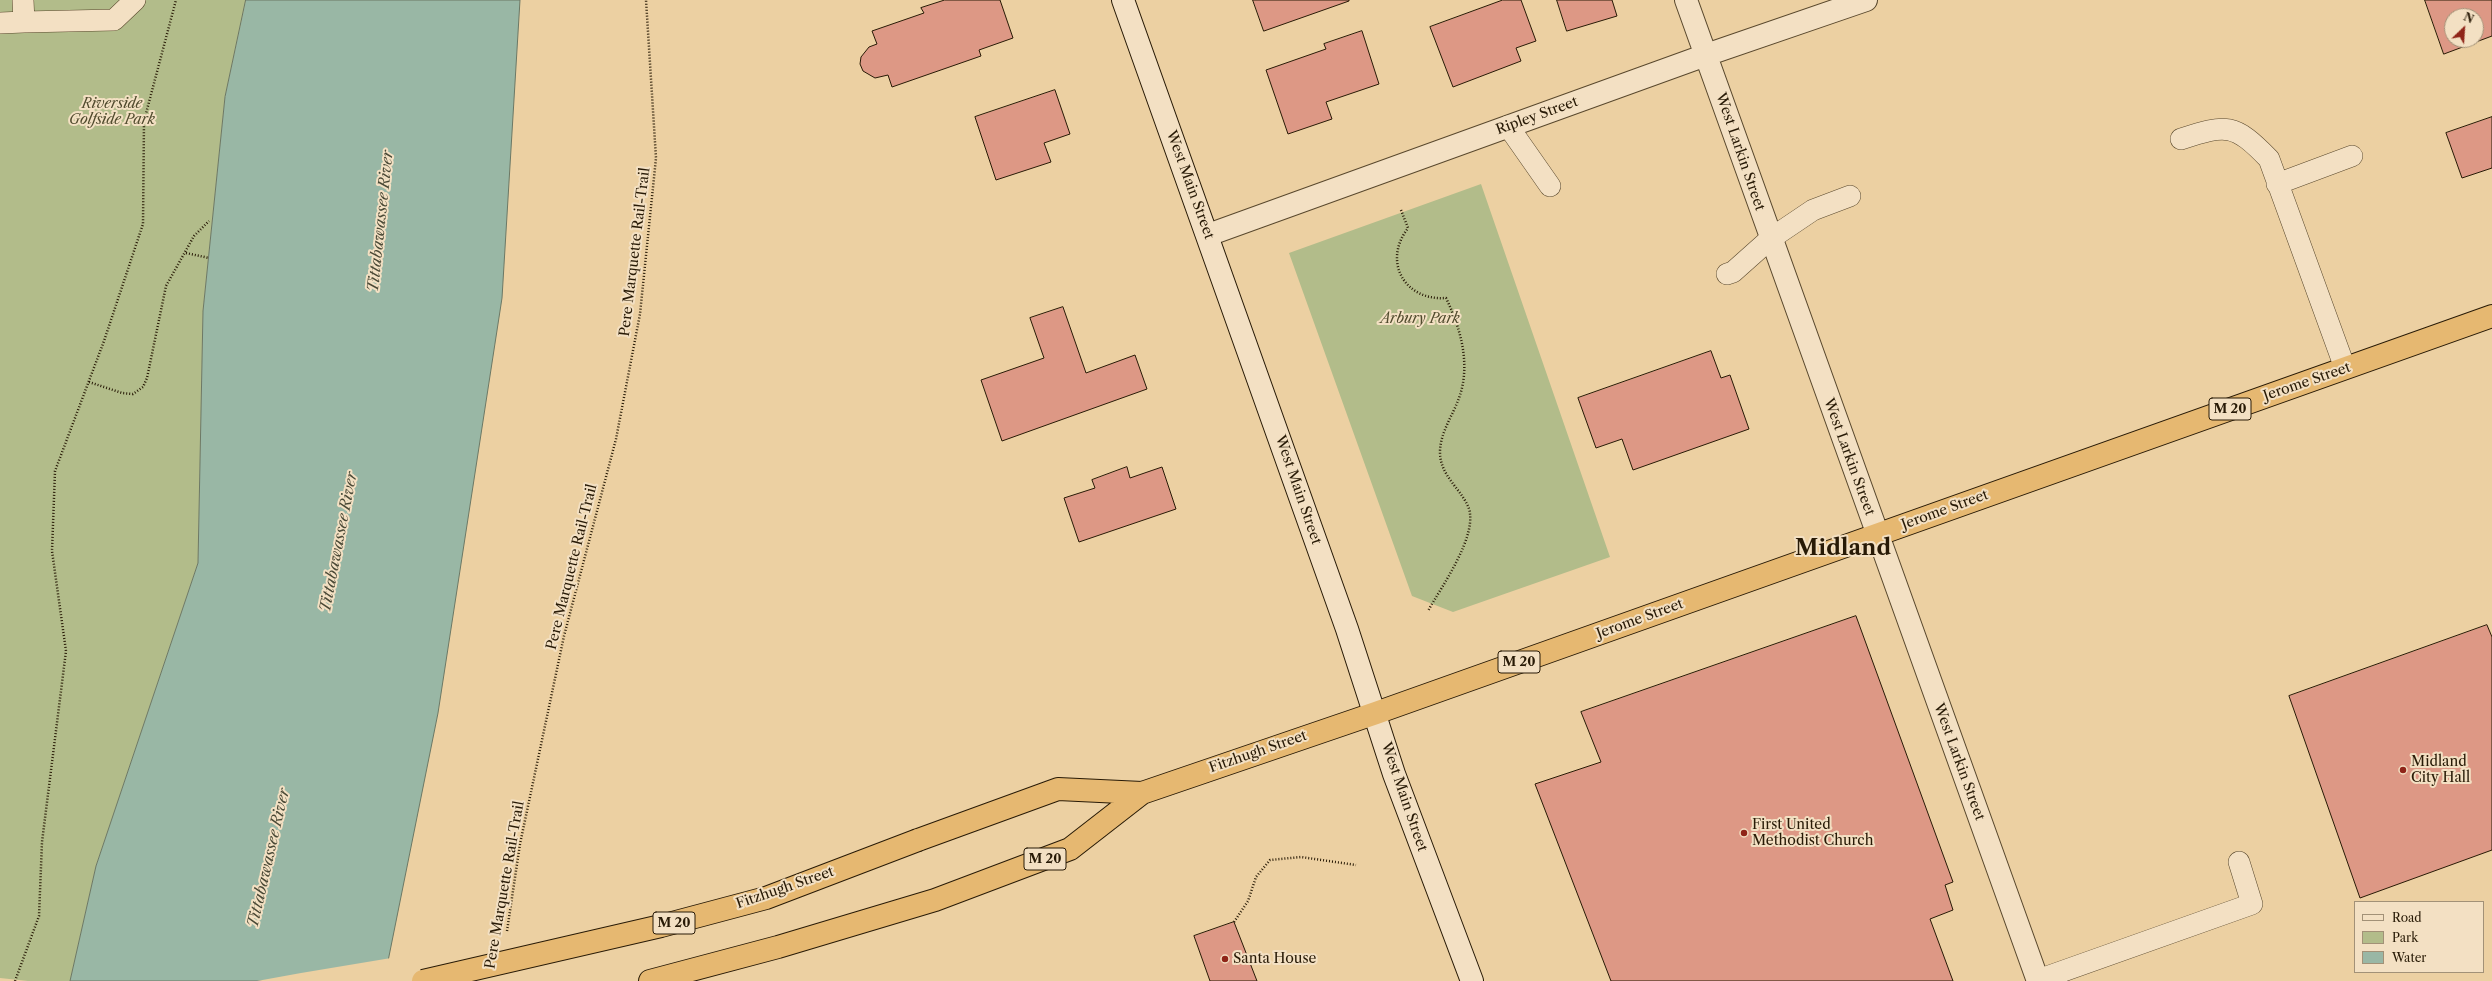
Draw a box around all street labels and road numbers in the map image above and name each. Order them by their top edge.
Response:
street label: West Larkin Street [1712,91,1768,213]
street label: Ripley Street [1494,93,1580,139]
street label: West Main Street [1163,128,1217,242]
street label: Pere Marquette Rail-Trail [616,167,654,337]
street label: Jerome Street [2261,359,2353,405]
street label: West Larkin Street [1820,396,1878,518]
road number: M 20 [2209,398,2251,420]
street label: West Main Street [1271,433,1325,547]
street label: Pere Marquette Rail-Trail [543,482,601,652]
street label: Jerome Street [1899,487,1991,533]
street label: Jerome Street [1594,596,1686,642]
road number: M 20 [1498,651,1540,673]
street label: West Larkin Street [1930,701,1988,823]
street label: Fitzhugh Street [1207,727,1309,777]
street label: West Main Street [1377,740,1431,854]
street label: Pere Marquette Rail-Trail [482,800,528,970]
road number: M 20 [1024,848,1066,870]
street label: Fitzhugh Street [734,863,836,913]
road number: M 20 [653,912,695,934]

